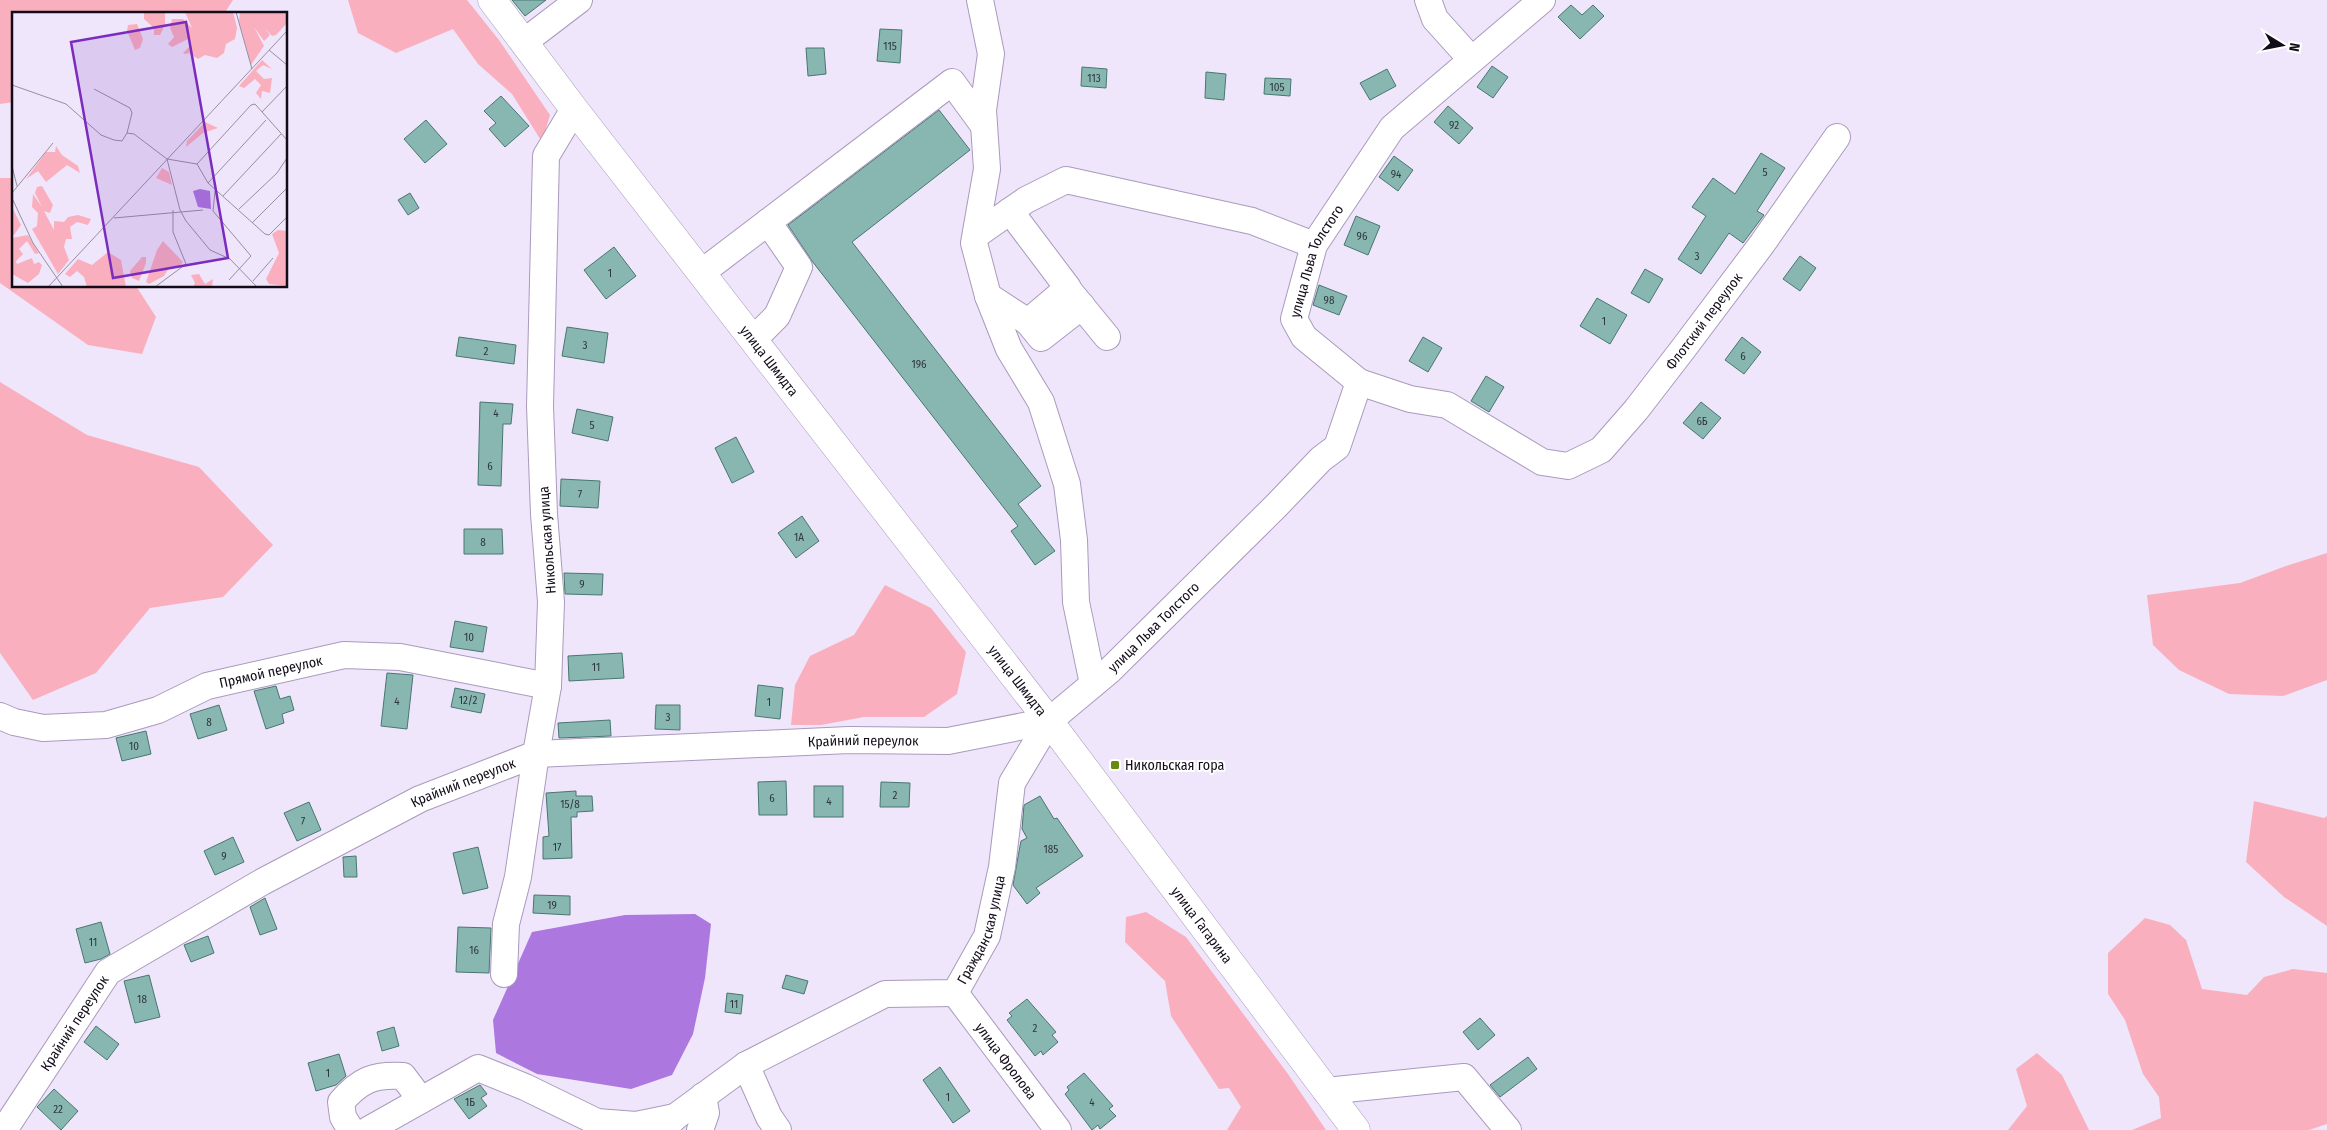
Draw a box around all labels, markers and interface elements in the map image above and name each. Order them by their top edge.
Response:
inset map [12,12,288,288]
north arrow [2257,20,2307,70]
house number: 115 [883,40,897,53]
text: N [2285,42,2303,53]
house number: 113 [1087,72,1101,85]
house number: 105 [1269,81,1285,94]
house number: 92 [1449,119,1459,132]
house number: 5 [1762,166,1768,179]
house number: 94 [1391,168,1402,181]
street label: улица Льва Толстого [1287,202,1347,320]
house number: 96 [1357,230,1368,243]
house number: 3 [1695,250,1700,263]
house number: 1 [608,267,612,280]
street label: Флотский переулок [1662,269,1746,373]
house number: 98 [1324,294,1335,307]
house number: 1 [1602,315,1606,328]
street label: улица Шмидта [736,322,802,400]
house number: 3 [583,339,588,352]
house number: 2 [484,345,489,358]
house number: 6 [1740,350,1746,363]
house number: 196 [911,358,927,371]
house number: 4 [493,407,499,420]
house number: 6Б [1696,415,1708,428]
house number: 5 [589,419,595,432]
house number: 6 [487,460,493,473]
street label: Никольская улица [535,485,560,594]
house number: 7 [578,488,583,501]
house number: 1А [794,531,804,544]
house number: 8 [480,536,486,549]
house number: 9 [579,578,585,591]
street label: улица Льва Толстого [1105,579,1203,676]
house number: 10 [464,631,474,644]
street label: улица Шмидта [984,642,1050,720]
street label: Прямой переулок [218,652,325,692]
house number: 11 [592,661,600,674]
house number: 12/2 [459,694,477,707]
house number: 4 [394,695,400,708]
house number: 1 [767,696,771,709]
house number: 3 [666,711,671,724]
house number: 8 [206,716,212,729]
street label: Крайний переулок [807,732,919,751]
house number: 10 [129,740,139,753]
street label: Крайний переулок [408,755,518,811]
place label: Никольская гора [1125,757,1225,774]
marker: Никольская гора [1109,759,1121,771]
house number: 2 [893,789,898,802]
house number: 6 [769,792,775,805]
house number: 4 [826,795,832,808]
house number: 15/8 [560,798,580,811]
house number: 7 [301,815,306,828]
house number: 17 [553,841,562,854]
house number: 185 [1044,843,1058,856]
house number: 9 [221,850,227,863]
street label: Гражданская улица [954,874,1009,987]
street label: улица Гагарина [1167,883,1236,967]
house number: 19 [547,899,557,912]
house number: 11 [89,936,97,949]
house number: 16 [469,944,479,957]
street label: Крайний переулок [37,972,113,1074]
house number: 18 [137,993,147,1006]
house number: 11 [730,998,738,1011]
street label: улица Фролова [971,1019,1040,1103]
house number: 2 [1033,1022,1038,1035]
house number: 1 [326,1067,330,1080]
house number: 1 [946,1091,950,1104]
house number: 1Б [465,1096,475,1109]
house number: 4 [1089,1096,1095,1109]
house number: 22 [53,1103,63,1116]

